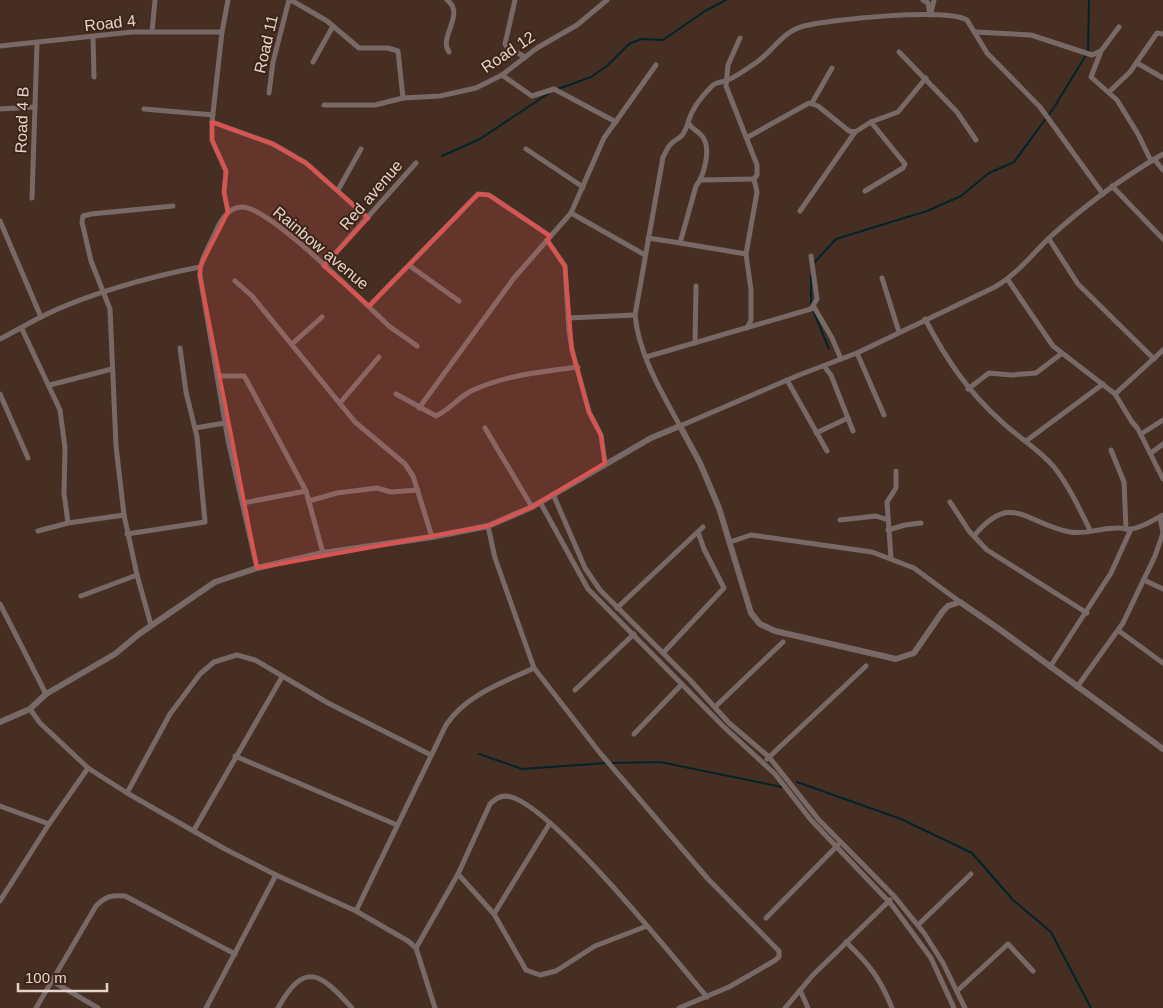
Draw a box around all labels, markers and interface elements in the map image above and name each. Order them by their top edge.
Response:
street label: Road 4 [83,12,137,34]
street label: Road 11 [251,13,281,75]
street label: Road 12 [478,28,538,76]
street label: Road 4 B [12,86,32,154]
street label: Red avenue [336,157,406,233]
street label: Rainbow avenue [270,203,372,293]
scale bar [18,960,106,992]
text: 100 m [25,969,67,986]

